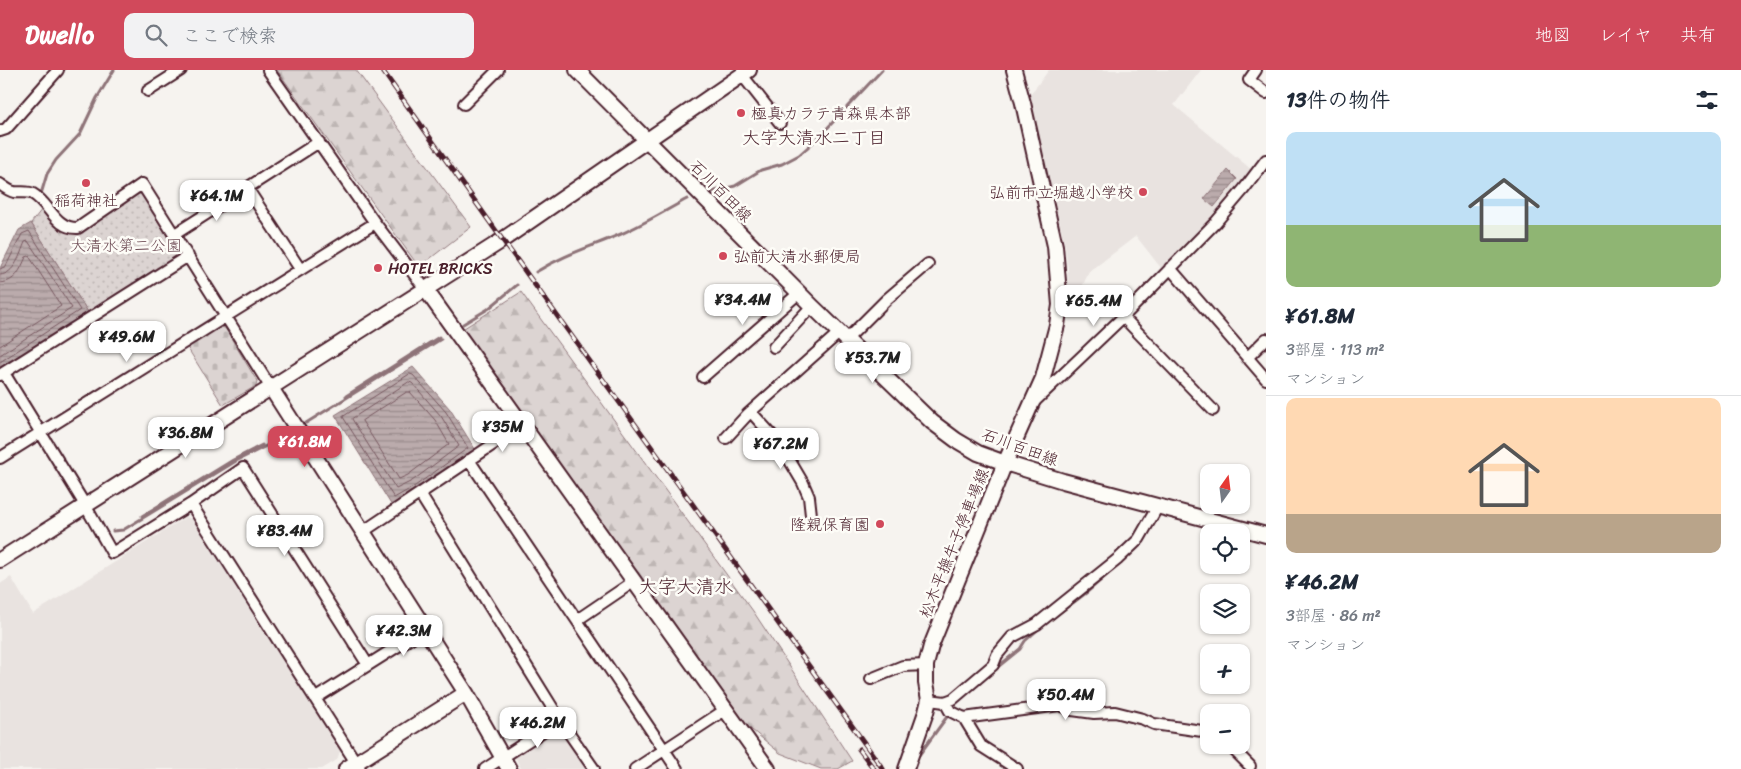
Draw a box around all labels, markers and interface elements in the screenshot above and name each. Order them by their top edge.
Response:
search box [124,13,474,58]
text: Dwello [25,14,94,56]
text: ここで検索 [182,19,277,52]
text: 地図 [1535,19,1571,51]
text: レイヤ [1599,19,1652,51]
text: 共有 [1680,19,1716,51]
icon: search [142,21,170,49]
text: 13件の物件 [1286,81,1391,119]
icon: filters [1693,86,1721,114]
place label: 極真カラテ青森県本部 [751,99,911,128]
marker: 極真カラテ青森県本部 [735,107,747,119]
district label: 大字大清水二丁目 [742,122,886,154]
street label: 石川百田線 [682,152,760,230]
icon: home [1459,165,1549,255]
marker: 稲荷神社 [80,177,92,189]
place label: 弘前市立堀越小学校 [989,178,1133,207]
pin: ¥64.1M [176,180,258,222]
text: ¥64.1M [191,181,243,210]
place label: 稲荷神社 [54,186,118,215]
marker: 弘前市立堀越小学校 [1137,186,1149,198]
park label: 大清水第二公園 [70,231,182,260]
place label: 弘前大清水郵便局 [733,242,861,271]
marker: 弘前大清水郵便局 [717,250,729,262]
place label: HOTEL BRICKS [388,254,493,283]
marker: HOTEL BRICKS [372,262,384,274]
pin: ¥34.4M [702,284,784,326]
pin: ¥65.4M [1053,284,1135,327]
text: ¥34.4M [715,285,771,314]
text: ¥65.4M [1066,286,1122,315]
text: ¥61.8M [1286,297,1355,335]
pin: ¥49.6M [86,320,168,363]
text: ¥49.6M [99,322,155,351]
text: 3部屋 · 113 m² [1286,335,1385,364]
pin: ¥53.7M [832,342,914,384]
text: ¥53.7M [846,343,900,372]
text: マンション [1286,364,1365,393]
pin: ¥35M [473,410,533,453]
text: ¥35M [483,412,523,441]
pin: ¥36.8M [145,416,227,459]
text: ¥36.8M [159,418,213,447]
street label: 石川百田線 [977,420,1063,474]
pin: ¥61.8M [264,426,346,468]
text: ¥61.8M [279,427,331,456]
pin: ¥67.2M [740,428,822,470]
text: ¥67.2M [754,429,808,458]
icon: home [1459,430,1549,520]
street label: 松木平撫牛子停車場線 [911,463,997,623]
north arrow [1200,464,1250,514]
map controls [1200,464,1250,754]
place label: 隆親保育園 [790,510,870,539]
pin: ¥83.4M [244,514,326,557]
text: ¥83.4M [257,516,313,545]
marker: 隆親保育園 [874,518,886,530]
button: locate [1200,524,1250,574]
text: ¥46.2M [1286,563,1358,601]
district label: 大字大清水 [638,570,734,603]
button: layers [1200,584,1250,634]
text: 3部屋 · 86 m² [1286,601,1381,630]
pin: ¥42.3M [363,614,445,657]
text: ¥42.3M [377,616,431,645]
text: マンション [1286,630,1365,659]
button: + [1200,644,1250,694]
pin: ¥50.4M [1025,678,1107,721]
text: ¥50.4M [1038,680,1094,709]
button: − [1200,704,1250,754]
pin: ¥46.2M [497,706,579,749]
text: ¥46.2M [510,708,566,737]

